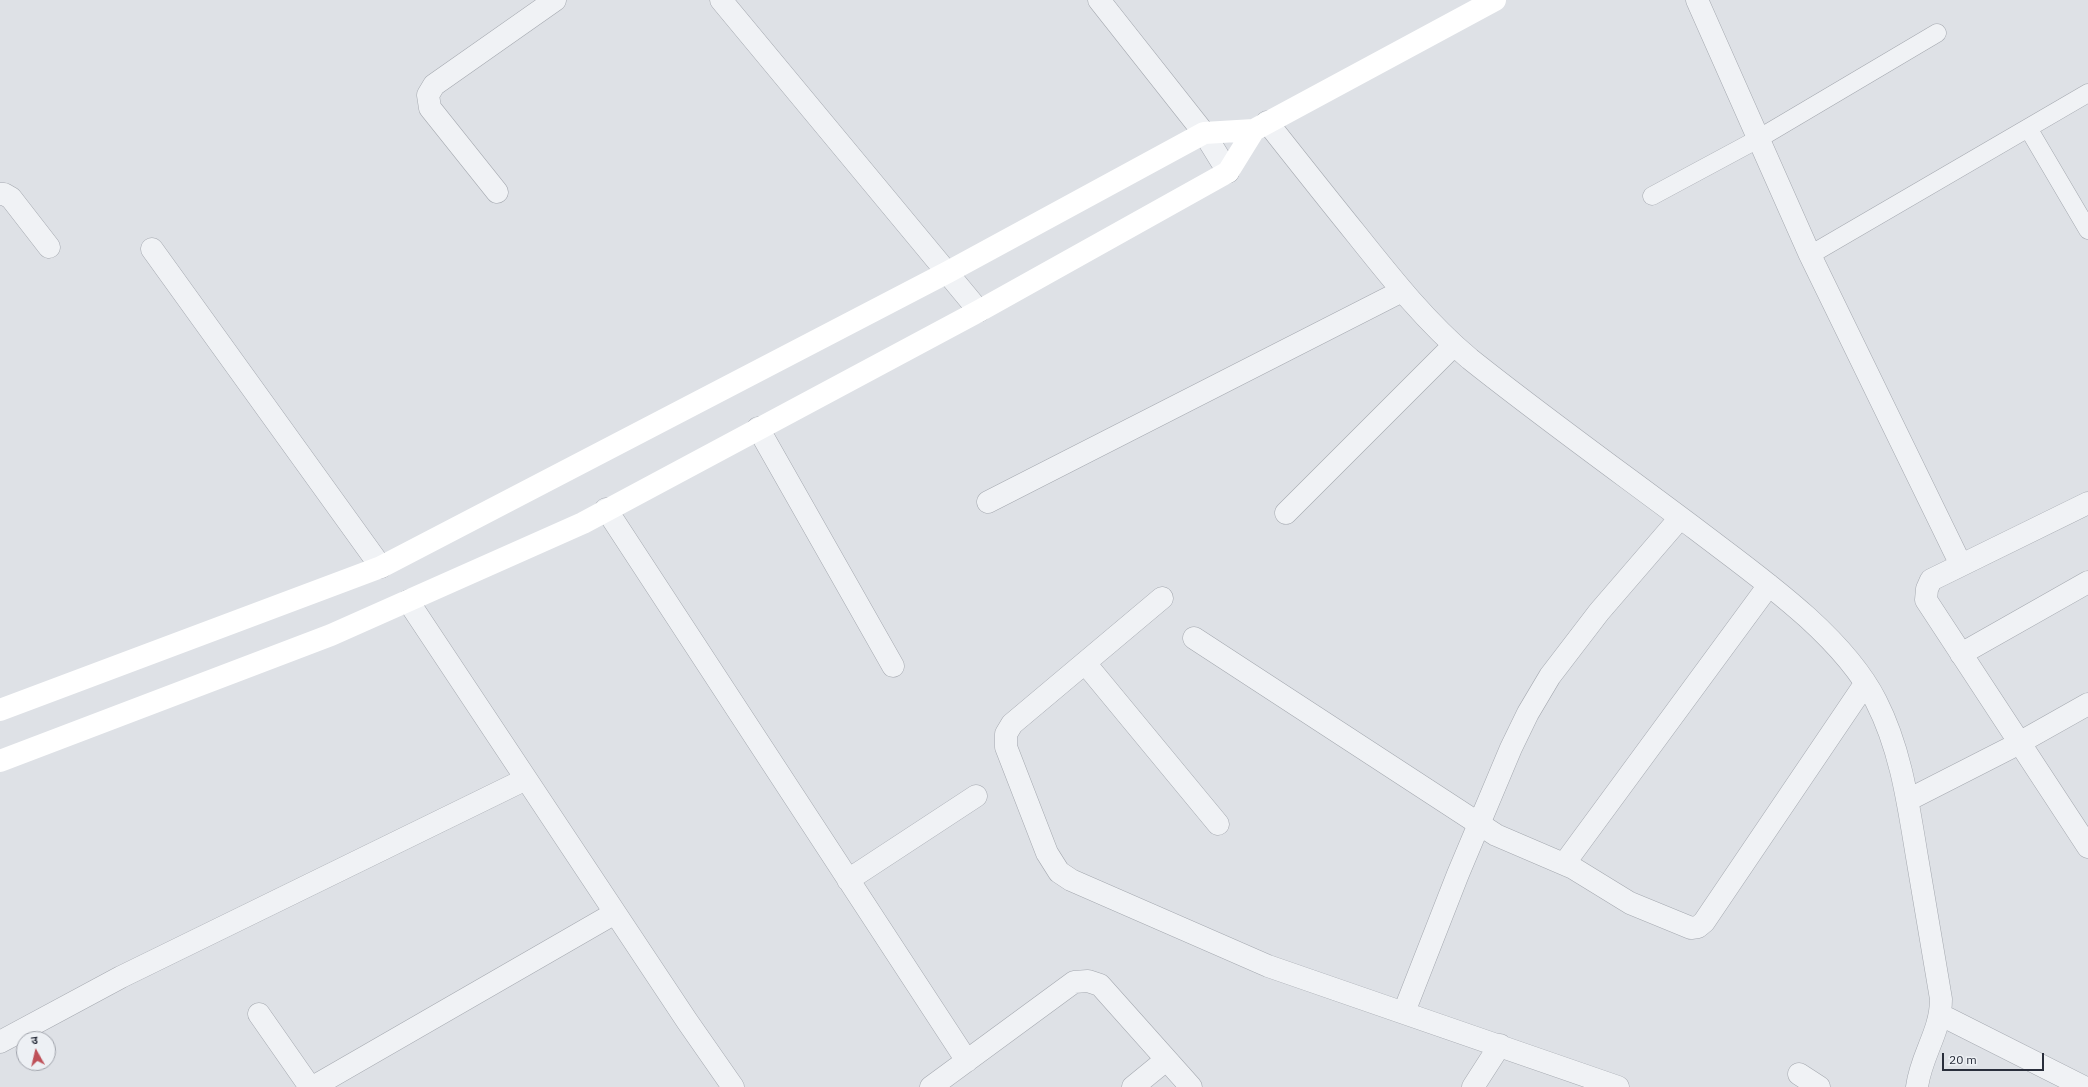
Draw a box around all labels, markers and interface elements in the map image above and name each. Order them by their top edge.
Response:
north arrow [16,1031,56,1071]
text: उ [30,1033,39,1047]
scale bar [1944,1045,2046,1071]
text: 20 m [1949,1052,1977,1067]

